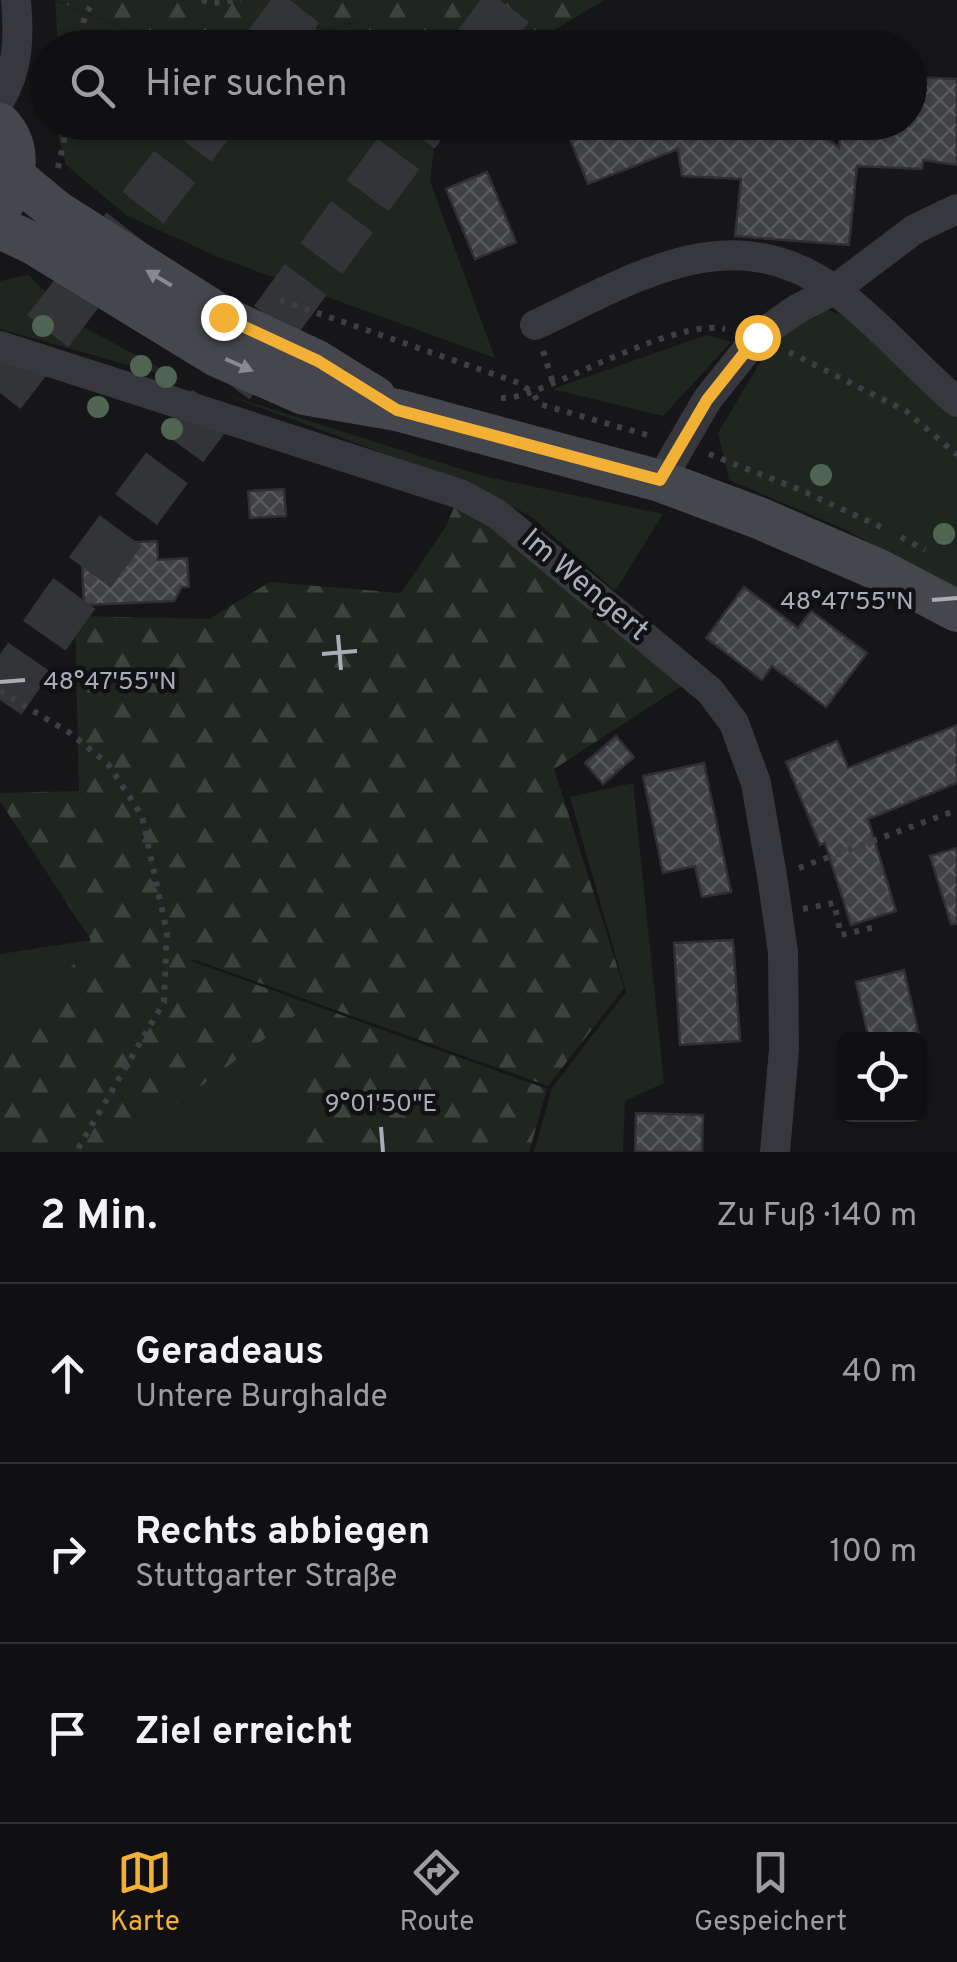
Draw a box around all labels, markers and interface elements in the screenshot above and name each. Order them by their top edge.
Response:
search box [30,30,927,140]
icon: search [65,58,120,113]
text: Hier suchen [145,61,348,110]
one-way arrow [145,270,173,287]
route end [201,295,247,341]
route start [735,315,781,361]
one-way arrow [224,357,254,373]
street label: Im Wengert [513,522,655,650]
text: 48°47'55"N [780,587,914,619]
text: 48°47'55"N [43,667,177,699]
map controls [837,1032,927,1122]
button: locate [837,1032,927,1122]
text: 9°01'50"E [325,1089,437,1121]
text: 2 Min. [40,1191,157,1244]
text: Zu Fuß · 140 m [717,1197,917,1237]
text: Geradeaus [135,1329,324,1378]
icon: ahead [40,1346,95,1401]
text: 40 m [842,1353,917,1393]
text: Untere Burghalde [135,1378,388,1418]
text: Rechts abbiegen [135,1509,430,1558]
icon: right [40,1526,95,1581]
text: 100 m [830,1533,917,1573]
text: Stuttgarter Straße [135,1558,397,1598]
icon: arrive [40,1706,95,1761]
text: Ziel erreicht [135,1709,353,1758]
tab: Karte [110,1845,180,1941]
tab: Route [400,1845,474,1941]
tab: Gespeichert [694,1845,847,1941]

